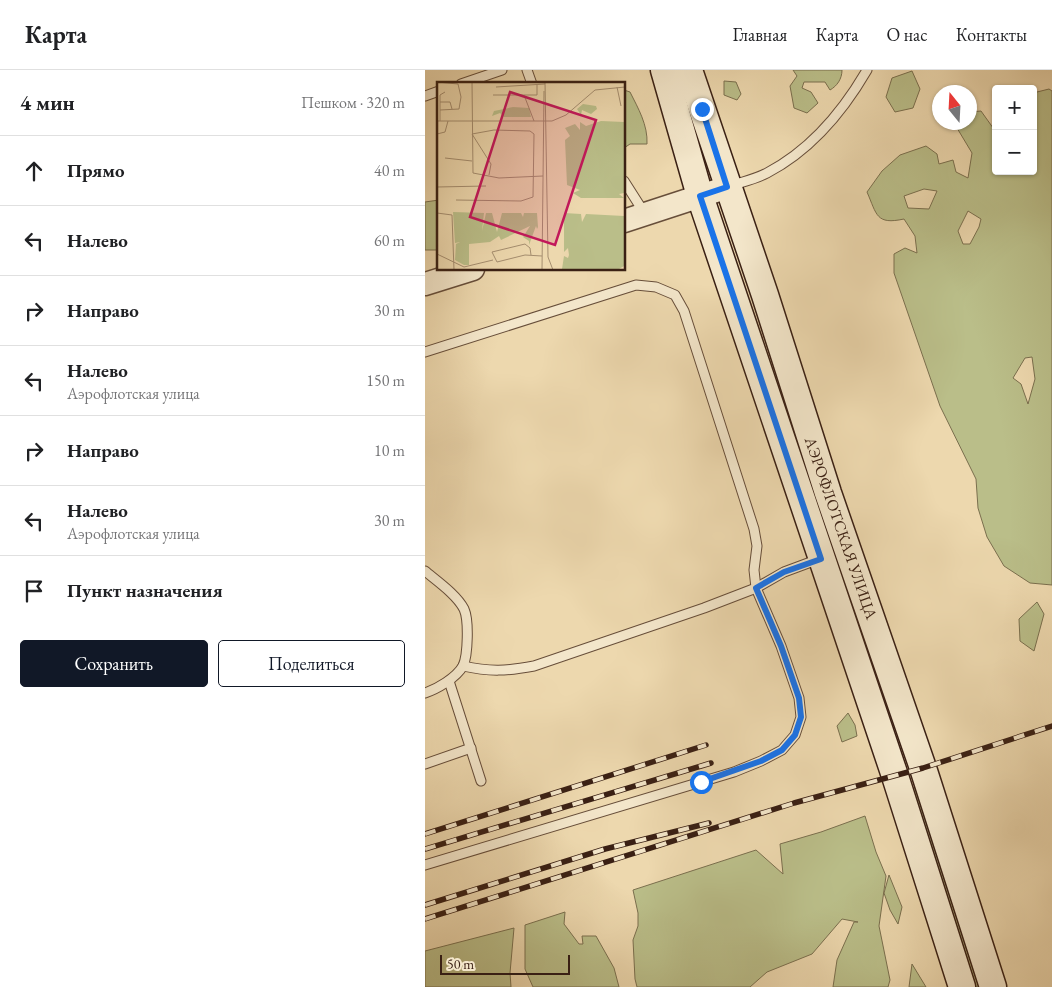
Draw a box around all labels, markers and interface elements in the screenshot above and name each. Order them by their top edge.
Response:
text: Карта [25,19,87,50]
text: Главная [733,23,787,46]
text: Карта [815,23,858,46]
text: О нас [886,23,928,46]
text: Контакты [956,23,1027,46]
inset map [437,82,625,270]
north arrow [932,85,977,130]
map controls [992,85,1037,175]
button: + [992,85,1037,130]
text: 4 мин [20,89,75,116]
text: Пешком · 320 m [301,92,405,113]
route end [691,98,714,121]
button: − [992,130,1037,175]
icon: ahead [20,157,48,185]
text: Прямо [67,158,125,183]
text: 40 m [374,160,405,181]
icon: left [20,227,48,255]
text: Налево [67,228,128,253]
text: 60 m [374,230,405,251]
icon: right [20,297,48,325]
text: Направо [67,298,139,323]
text: 30 m [374,300,405,321]
text: Налево [67,358,128,383]
icon: left [20,367,48,395]
text: 150 m [366,370,405,391]
text: Аэрофлотская улица [67,383,200,404]
street label: АЭРОФЛОТСКАЯ УЛИЦА [800,433,882,623]
icon: right [20,437,48,465]
text: Направо [67,438,139,463]
text: 10 m [374,440,405,461]
text: Налево [67,498,128,523]
icon: left [20,507,48,535]
text: 30 m [374,510,405,531]
text: Аэрофлотская улица [67,523,200,544]
icon: arrive [20,577,48,605]
text: Пункт назначения [67,578,223,603]
button: Сохранить [20,640,208,687]
button: Поделиться [218,640,405,687]
route start [690,771,713,794]
scale bar [440,952,570,975]
text: 50 m [447,955,474,973]

